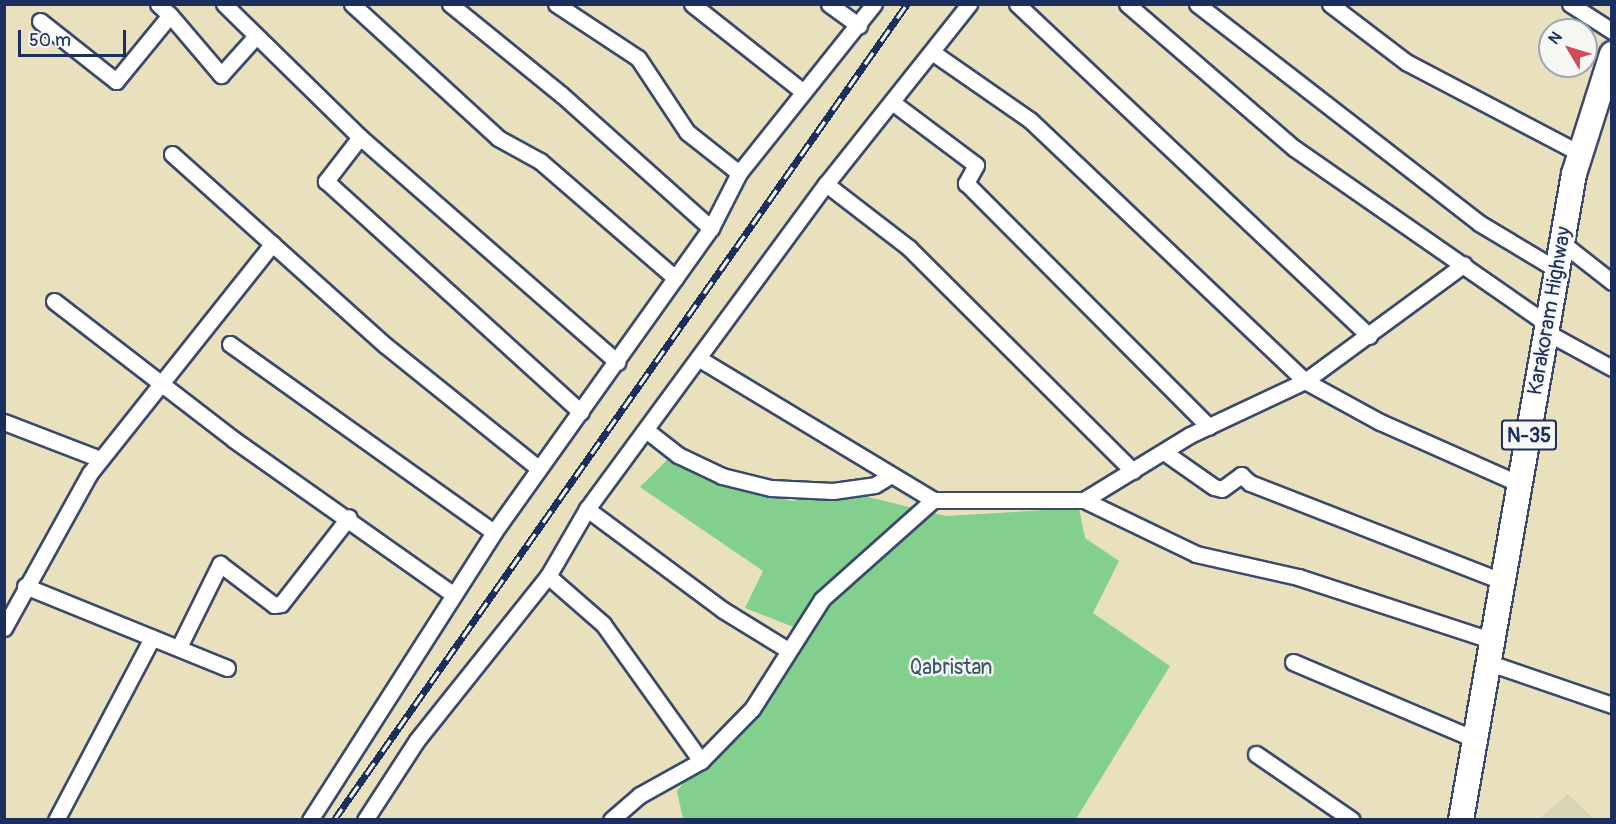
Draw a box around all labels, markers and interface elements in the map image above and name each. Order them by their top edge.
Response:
scale bar [21,18,129,56]
north arrow [1538,18,1598,78]
text: N [1544,28,1567,49]
text: 50 m [29,29,71,52]
street label: Karakoram Highway [1523,225,1577,397]
road number: N-35 [1500,418,1558,452]
park label: Qabristan [909,655,993,681]

